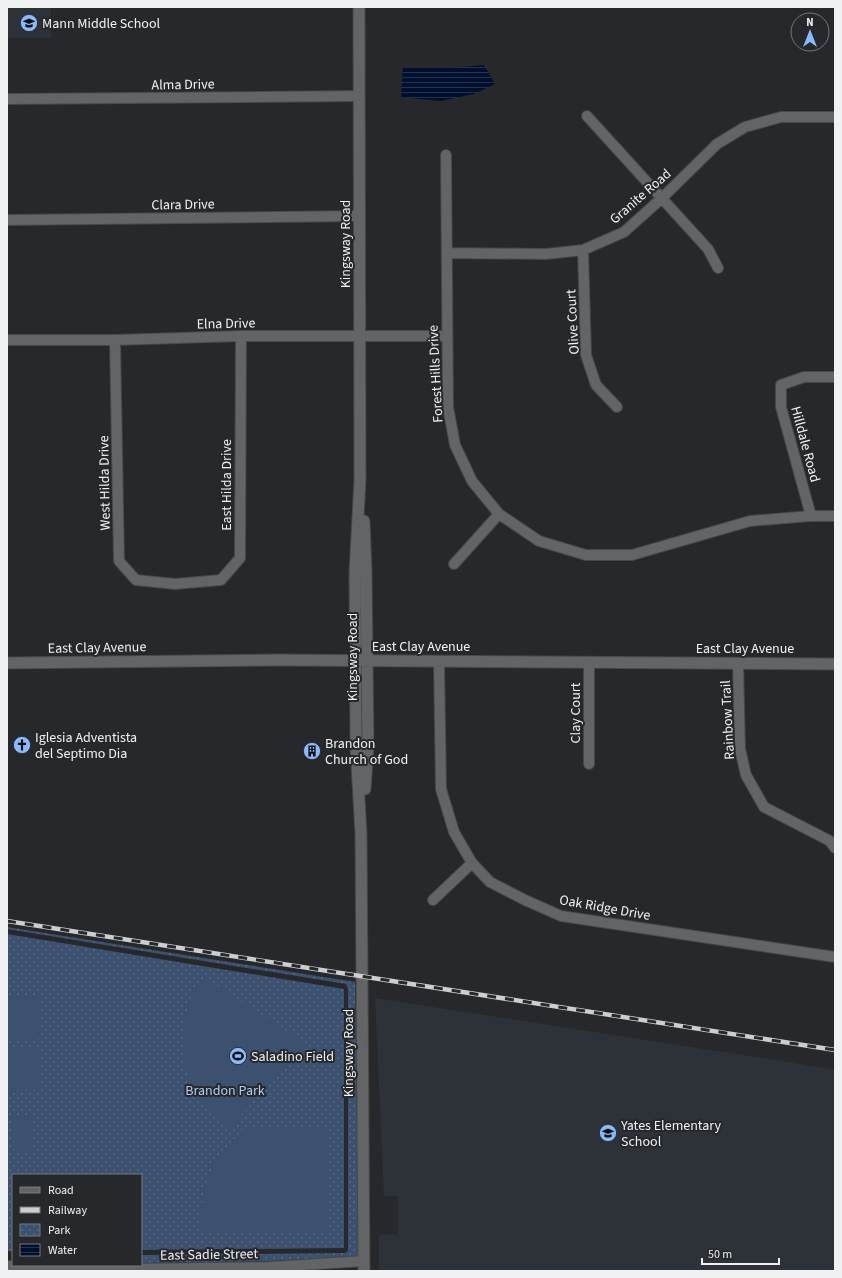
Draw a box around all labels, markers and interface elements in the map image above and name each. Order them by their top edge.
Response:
north arrow [790,12,830,52]
school or university icon: Mann Middle School [19,13,39,33]
place label: Mann Middle School [42,14,160,34]
text: N [806,15,814,30]
street label: Alma Drive [151,74,215,96]
street label: Granite Road [606,164,676,229]
street label: Clara Drive [151,194,215,216]
street label: Kingsway Road [336,200,356,288]
street label: Olive Court [561,289,585,355]
street label: Elna Drive [196,313,256,335]
street label: Forest Hills Drive [423,325,449,423]
street label: Hilldale Road [785,404,825,484]
street label: West Hilda Drive [94,435,116,531]
street label: East Hilda Drive [217,439,237,531]
street label: Kingsway Road [343,613,363,701]
street label: East Clay Avenue [48,637,147,659]
street label: East Clay Avenue [372,637,470,657]
street label: East Clay Avenue [696,639,794,659]
street label: Rainbow Trail [716,679,740,760]
street label: Clay Court [566,682,586,743]
place label: Iglesia Adventista del Septimo Dia [35,728,137,764]
place label: Brandon Church of God [325,734,408,770]
church icon: Iglesia Adventista del Septimo Dia [12,735,32,755]
building icon: Brandon Church of God [302,741,322,761]
street label: Oak Ridge Drive [558,890,652,926]
street label: Kingsway Road [339,1009,359,1097]
sports icon: Saladino Field [228,1046,248,1066]
place label: Saladino Field [251,1047,334,1067]
park label: Brandon Park [185,1081,265,1101]
place label: Yates Elementary School [620,1116,722,1152]
school or university icon: Yates Elementary School [598,1123,618,1143]
legend [12,1174,142,1266]
text: Road [48,1182,74,1199]
text: Railway [48,1202,87,1219]
text: Park [48,1222,70,1239]
scale bar [702,1240,779,1266]
text: Water [48,1242,78,1259]
street label: East Sadie Street [160,1244,259,1266]
text: 50 m [708,1246,732,1263]

